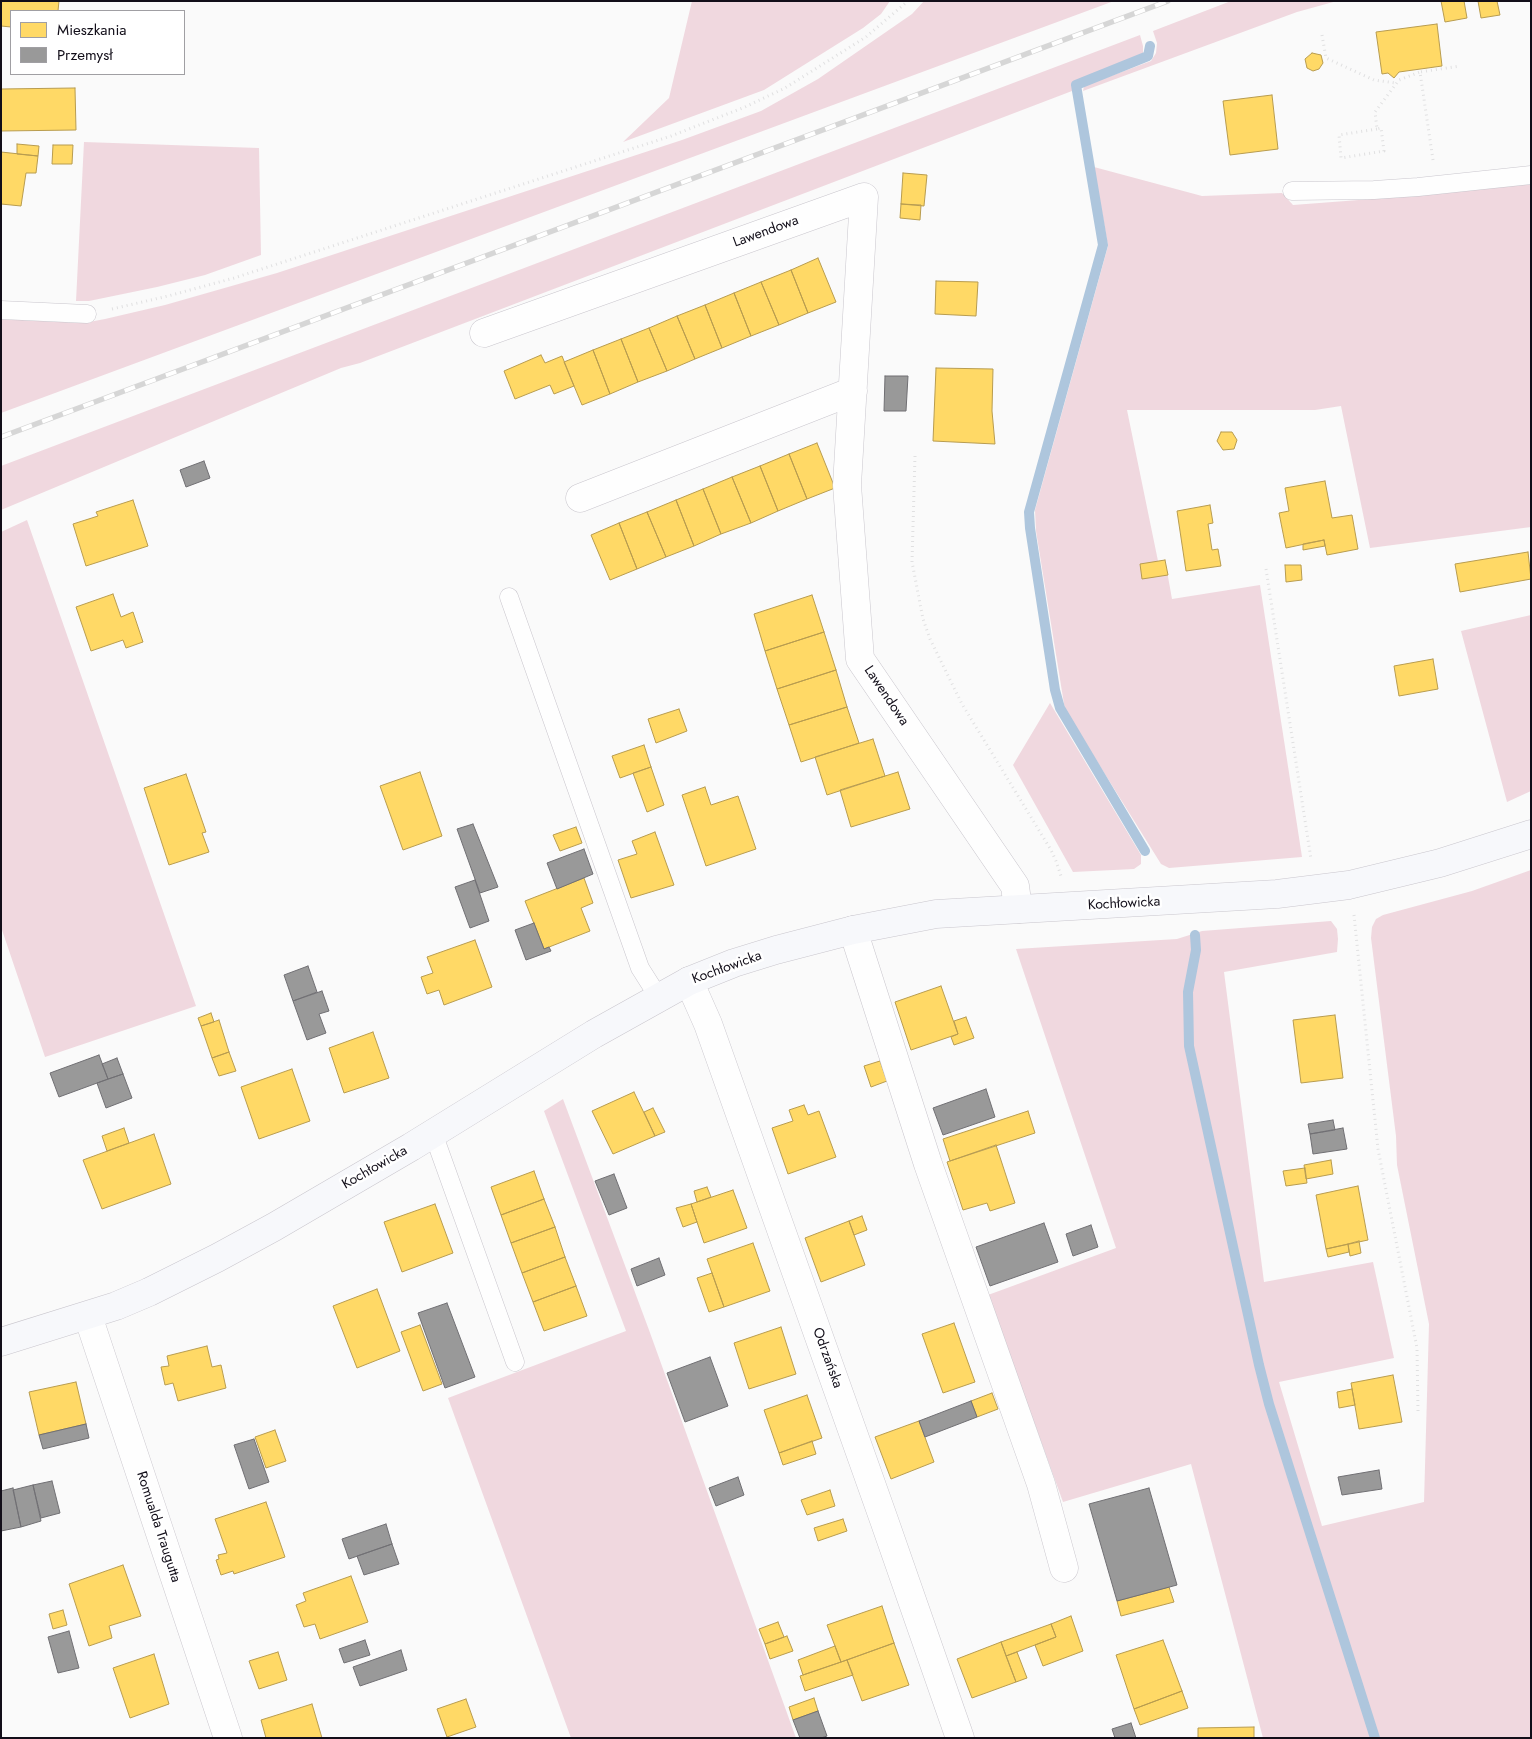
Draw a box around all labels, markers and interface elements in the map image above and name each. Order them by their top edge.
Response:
legend [10,10,185,75]
text: Mieszkania [57,19,127,41]
text: Przemysł [57,44,113,66]
street label: Lawendowa [731,212,801,252]
street label: Lawendowa [860,663,912,729]
street label: Kochłowicka [1087,894,1161,914]
street label: Kochłowicka [690,948,764,988]
street label: Kochłowicka [339,1143,411,1193]
street label: Odrzańska [808,1325,846,1391]
street label: Romualda Traugutta [132,1469,184,1585]

